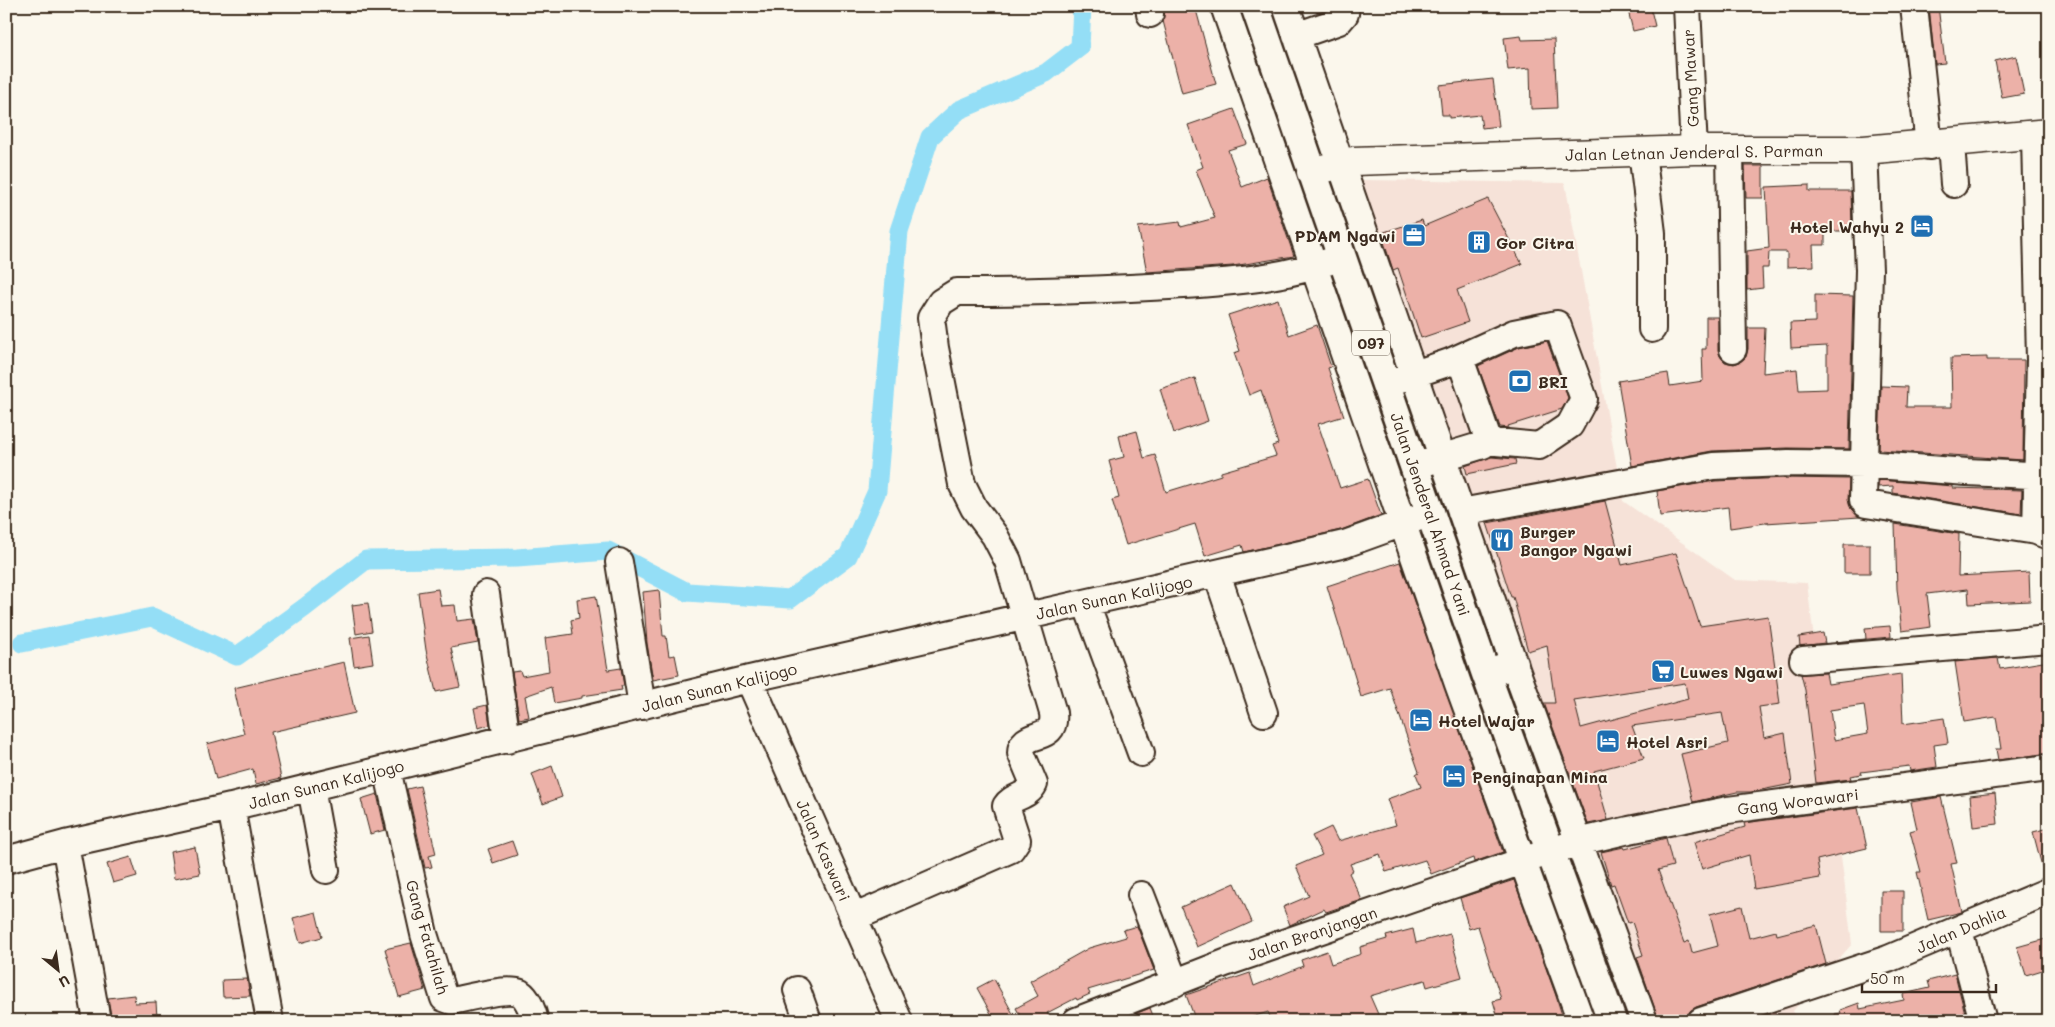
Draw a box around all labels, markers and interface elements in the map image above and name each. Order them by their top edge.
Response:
street label: Gang Mawar [1677,28,1703,128]
street label: Jalan Letnan Jenderal S. Parman [1565,139,1823,165]
hotel icon: Hotel Wahyu 2 [1909,213,1935,239]
place label: Hotel Wahyu 2 [1789,216,1904,237]
office icon: PDAM Ngawi [1401,222,1427,248]
place label: PDAM Ngawi [1295,225,1396,246]
building icon: Gor Citra [1466,229,1492,255]
place label: Gor Citra [1496,232,1575,253]
road number: 097 [1352,330,1390,356]
bank icon: BRI [1507,368,1533,394]
place label: BRI [1538,371,1568,392]
street label: Jalan Jenderal Ahmad Yani [1386,410,1476,618]
place label: Burger Bangor Ngawi [1520,521,1632,560]
restaurant icon: Burger Bangor Ngawi [1489,527,1515,553]
street label: Jalan Sunan Kalijogo [1034,570,1194,624]
street label: Jalan Sunan Kalijogo [639,658,799,716]
supermarket icon: Luwes Ngawi [1650,658,1676,684]
place label: Luwes Ngawi [1680,661,1783,682]
hotel icon: Hotel Wajar [1408,707,1434,733]
place label: Hotel Wajar [1438,710,1535,731]
hotel icon: Hotel Asri [1595,728,1621,754]
place label: Hotel Asri [1626,731,1708,752]
street label: Jalan Sunan Kalijogo [246,755,406,813]
hotel icon: Penginapan Mina [1441,763,1467,789]
place label: Penginapan Mina [1472,766,1608,787]
street label: Gang Worawari [1736,783,1860,819]
street label: Jalan Kaswari [792,796,856,904]
street label: Gang Fatahilah [402,877,454,997]
street label: Jalan Branjangan [1244,901,1380,965]
street label: Jalan Dahlia [1913,901,2009,957]
north arrow [32,944,82,994]
scale bar [1862,962,1996,994]
text: 50 m [1870,968,1905,988]
text: U [56,971,73,993]

